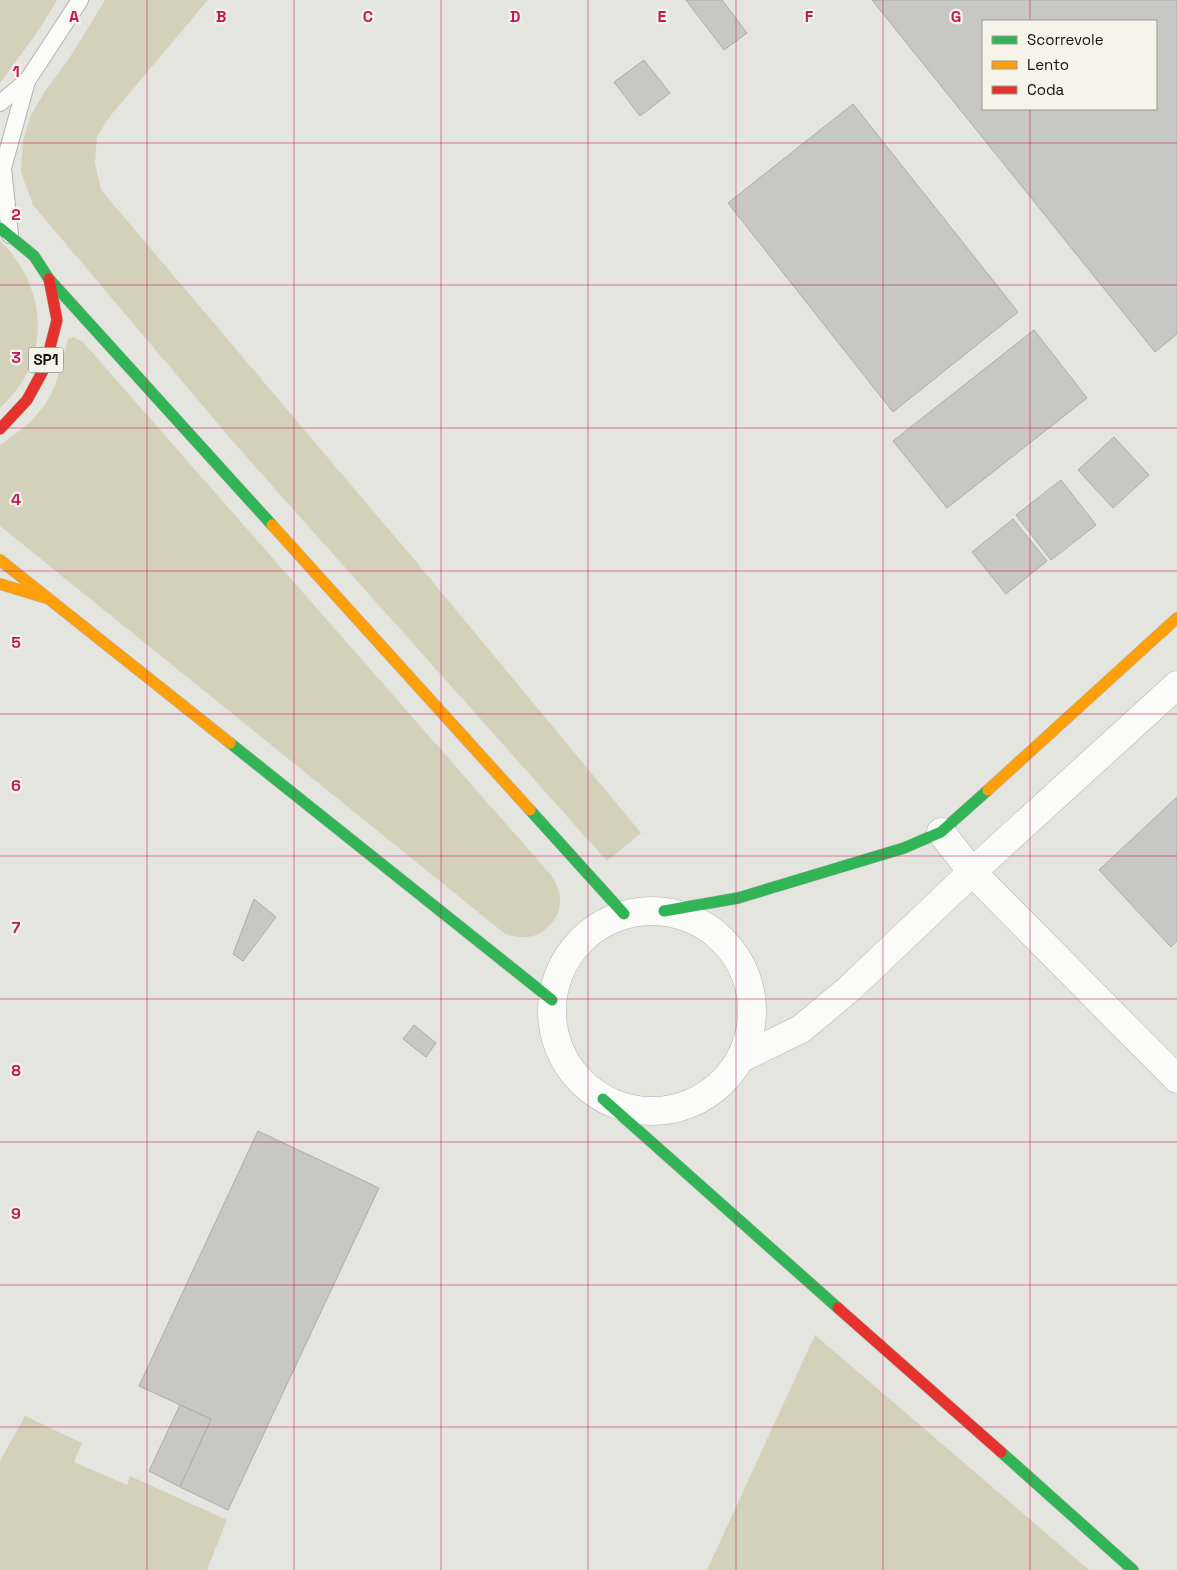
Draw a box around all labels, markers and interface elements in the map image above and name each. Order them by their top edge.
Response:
text: A [69,6,79,27]
text: B [216,6,226,27]
text: C [363,6,373,27]
text: D [510,6,520,27]
text: E [658,6,667,27]
text: F [805,6,814,27]
text: G [951,6,961,27]
legend [982,20,1157,110]
text: Scorrevole [1027,30,1104,49]
text: Lento [1027,55,1069,74]
text: 1 [12,61,20,82]
text: Coda [1027,80,1065,99]
text: 2 [11,204,21,225]
text: 3 [11,347,21,368]
road number: SP1 [28,348,64,372]
text: 4 [11,489,21,510]
text: 5 [11,632,21,653]
text: 6 [11,775,21,796]
text: 7 [12,917,21,938]
text: 8 [11,1060,21,1081]
text: 9 [11,1203,21,1224]

